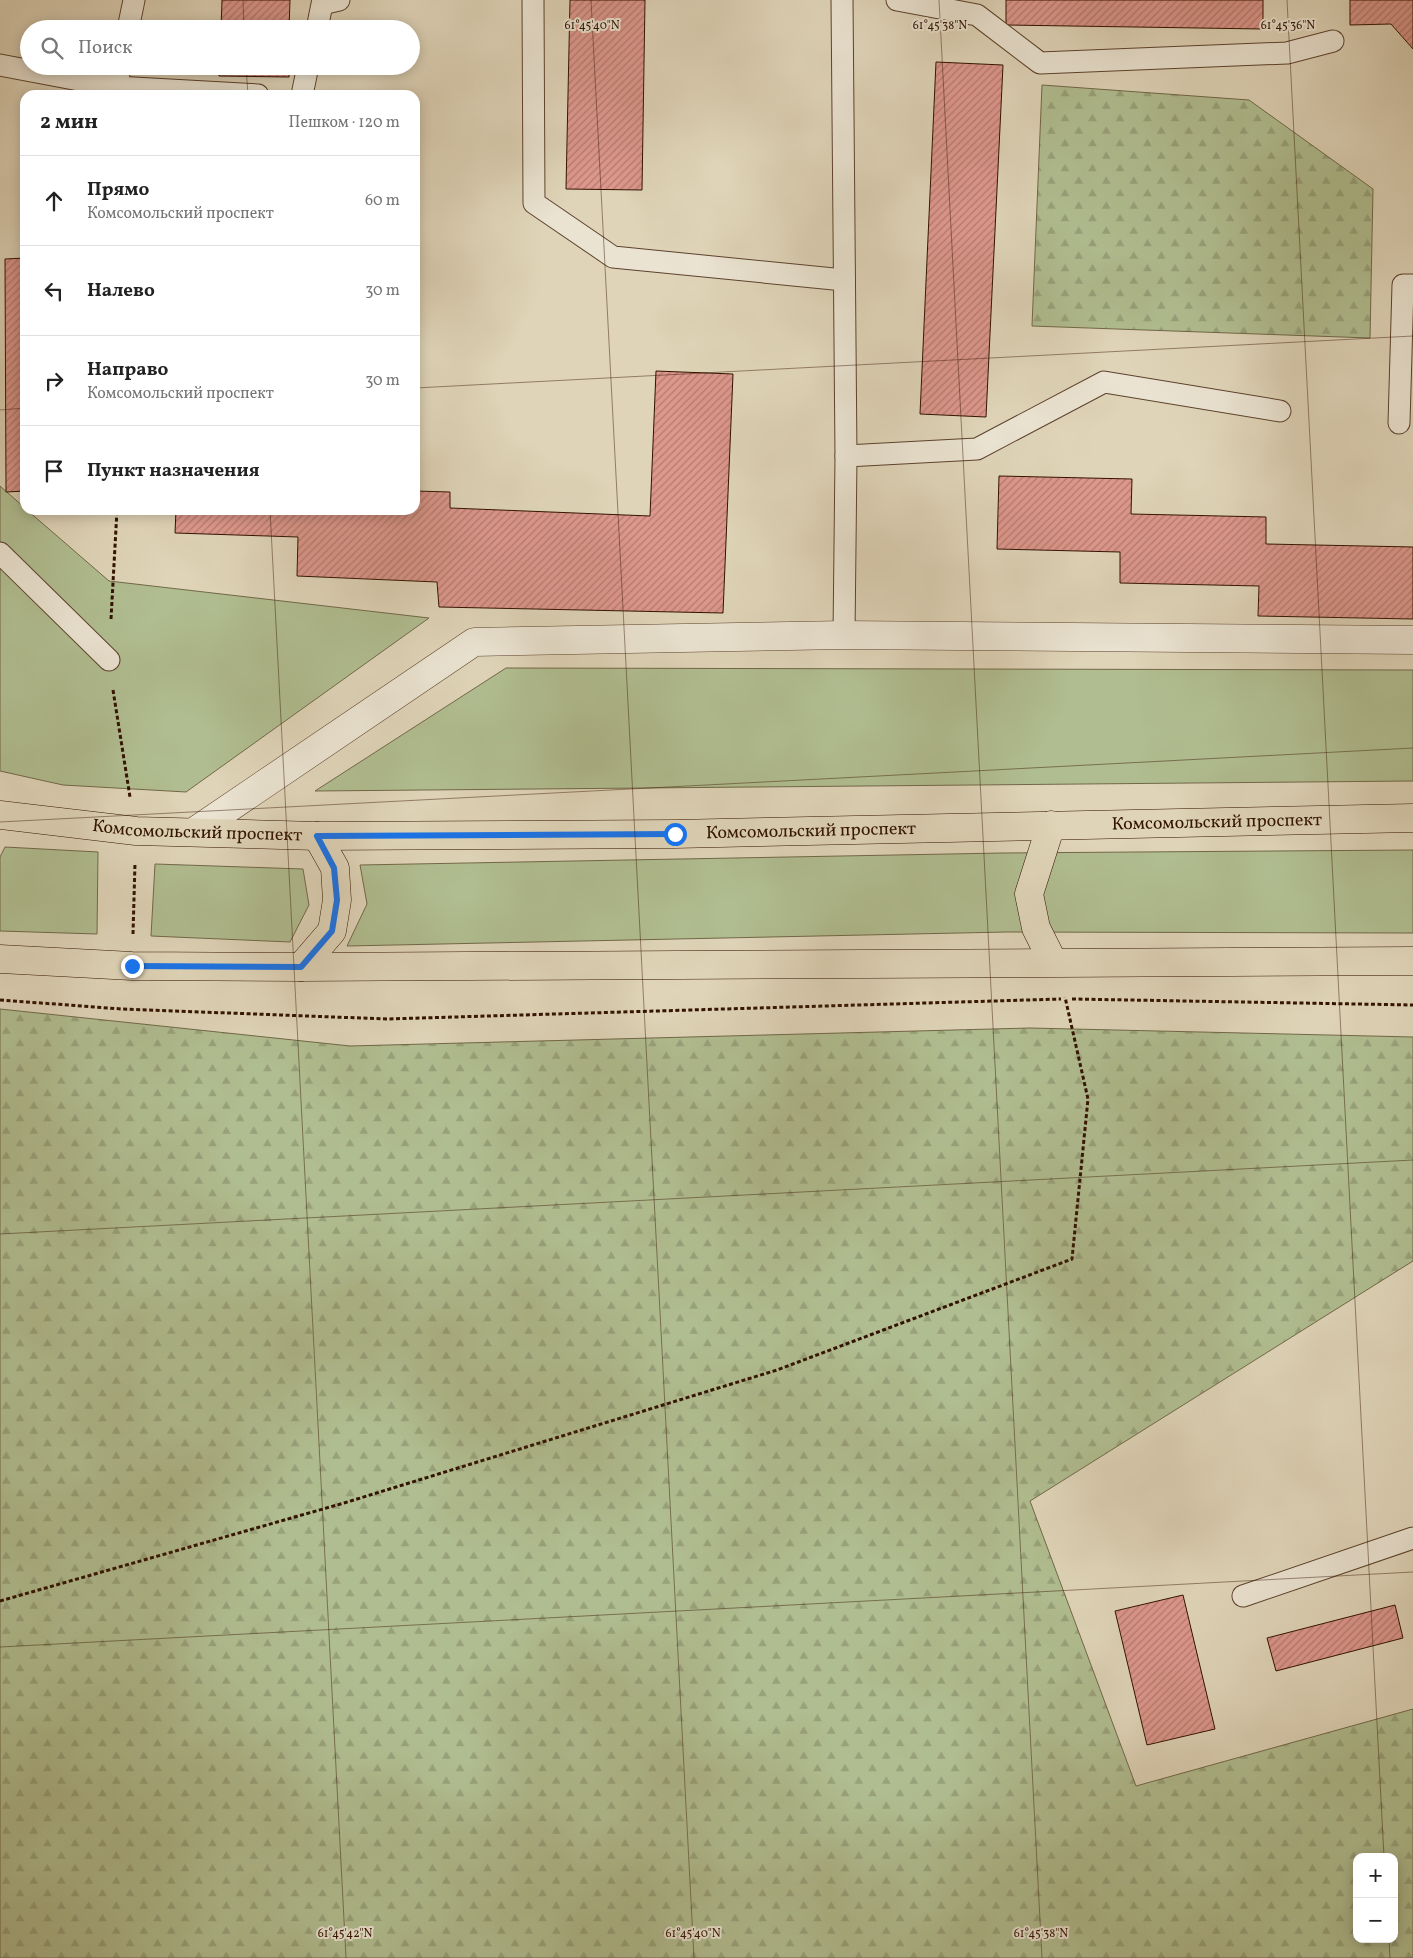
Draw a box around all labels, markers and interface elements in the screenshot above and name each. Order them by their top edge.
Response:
text: 61°45'40"N [564,18,620,34]
text: 61°45'38"N [913,18,967,34]
text: 61°45'36"N [1261,18,1315,34]
search box [20,20,420,75]
icon: search [38,34,66,62]
text: Поиск [78,35,132,61]
text: 2 мин [40,108,98,137]
text: Пешком · 120 m [289,112,400,134]
text: Прямо [87,177,149,203]
icon: ahead [40,187,68,215]
text: 60 m [365,190,400,212]
text: Комсомольский проспект [87,203,274,225]
icon: left [40,277,68,305]
text: Налево [87,278,155,304]
text: 30 m [365,280,400,302]
text: Направо [87,357,169,383]
icon: right [40,367,68,395]
text: 30 m [365,370,400,392]
text: Комсомольский проспект [87,383,274,405]
icon: arrive [40,457,68,485]
text: Пункт назначения [87,458,260,484]
street label: Комсомольский проспект [1111,807,1322,837]
street label: Комсомольский проспект [91,813,302,848]
street label: Комсомольский проспект [706,816,916,846]
route start [664,823,687,846]
route end [121,955,144,978]
map controls [1353,1853,1398,1943]
button: + [1353,1853,1398,1898]
button: − [1353,1898,1398,1943]
text: 61°45'42"N [318,1926,372,1942]
text: 61°45'40"N [665,1926,721,1942]
text: 61°45'38"N [1014,1926,1068,1942]

